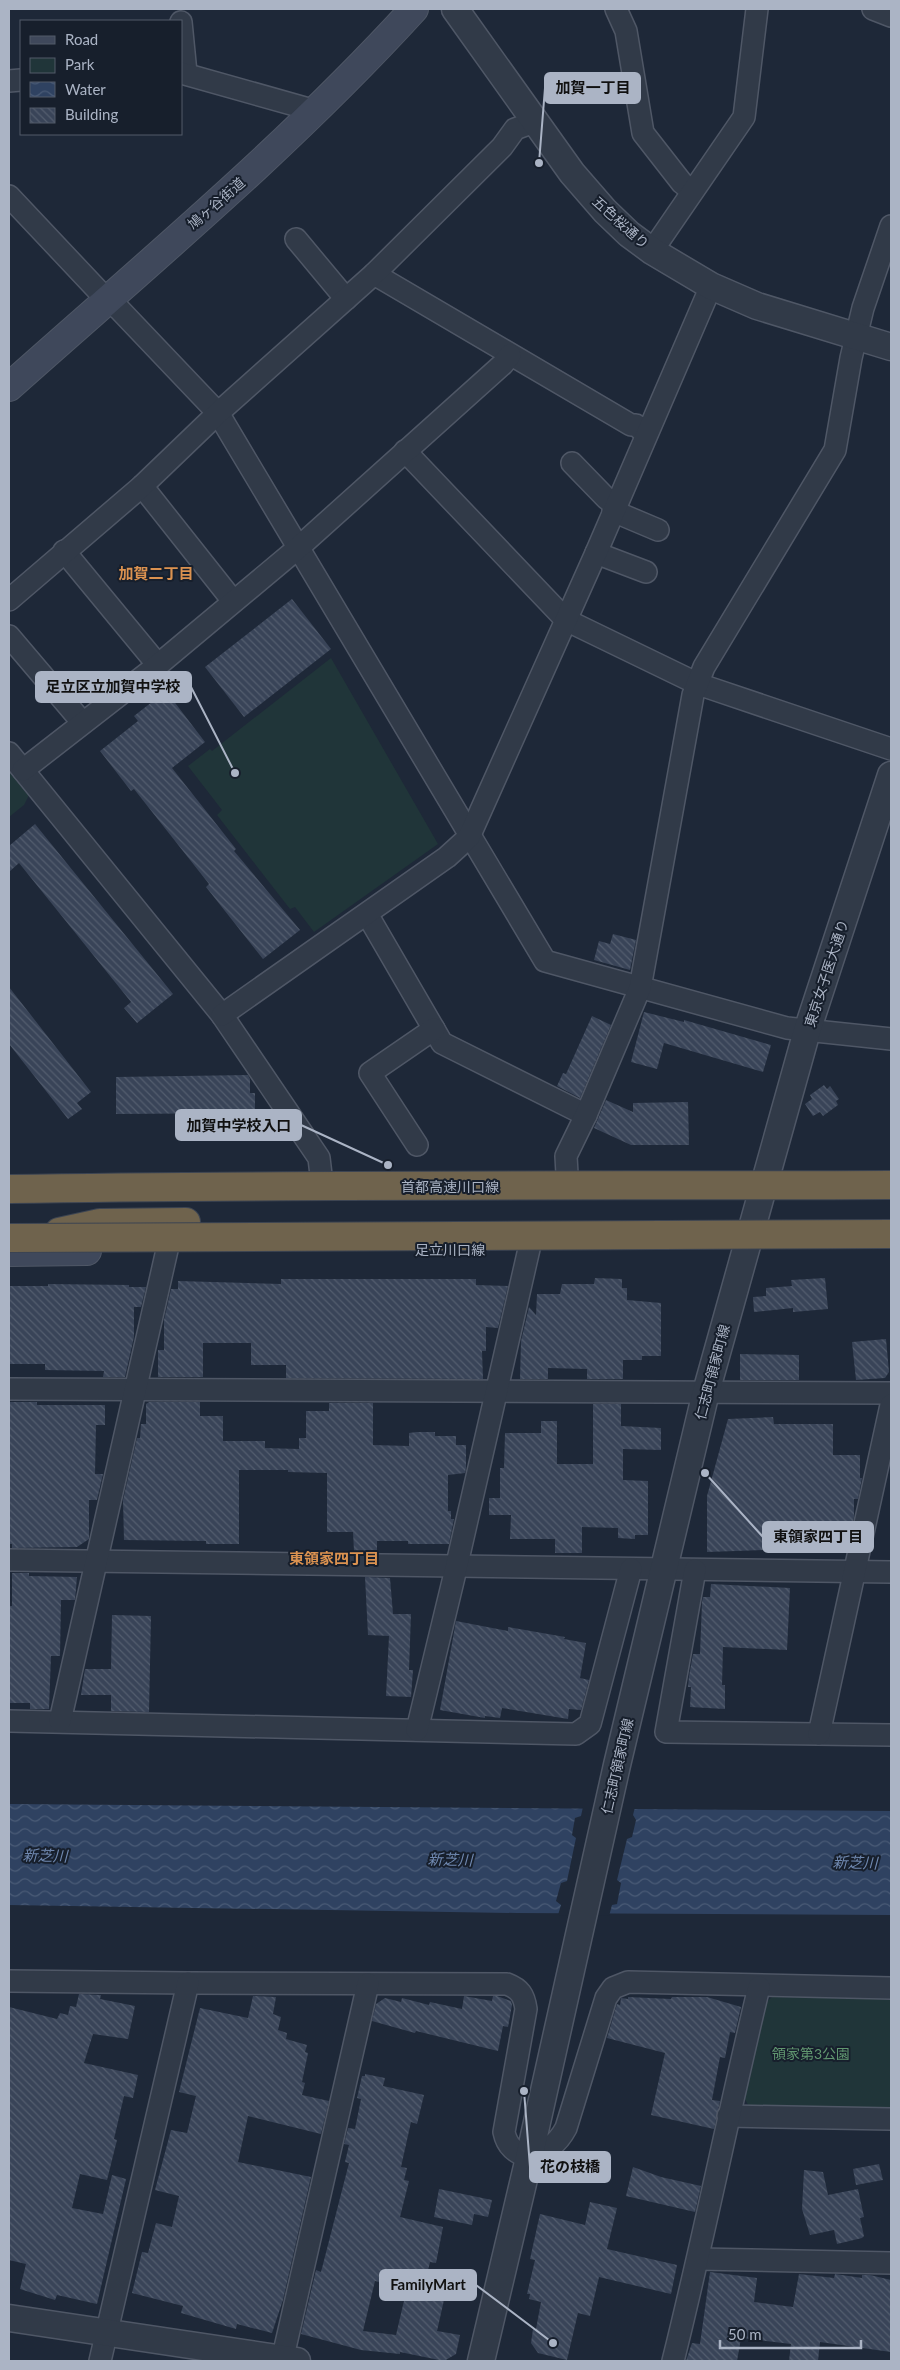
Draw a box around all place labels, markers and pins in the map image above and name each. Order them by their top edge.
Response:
callout: 加賀一丁目 [545,73,640,103]
callout: 足立区立加賀中学校 [36,672,191,702]
callout: 加賀中学校入口 [176,1110,301,1140]
callout: 東領家四丁目 [763,1522,873,1552]
callout: 花の枝橋 [530,2152,610,2182]
callout: FamilyMart [380,2270,476,2300]

